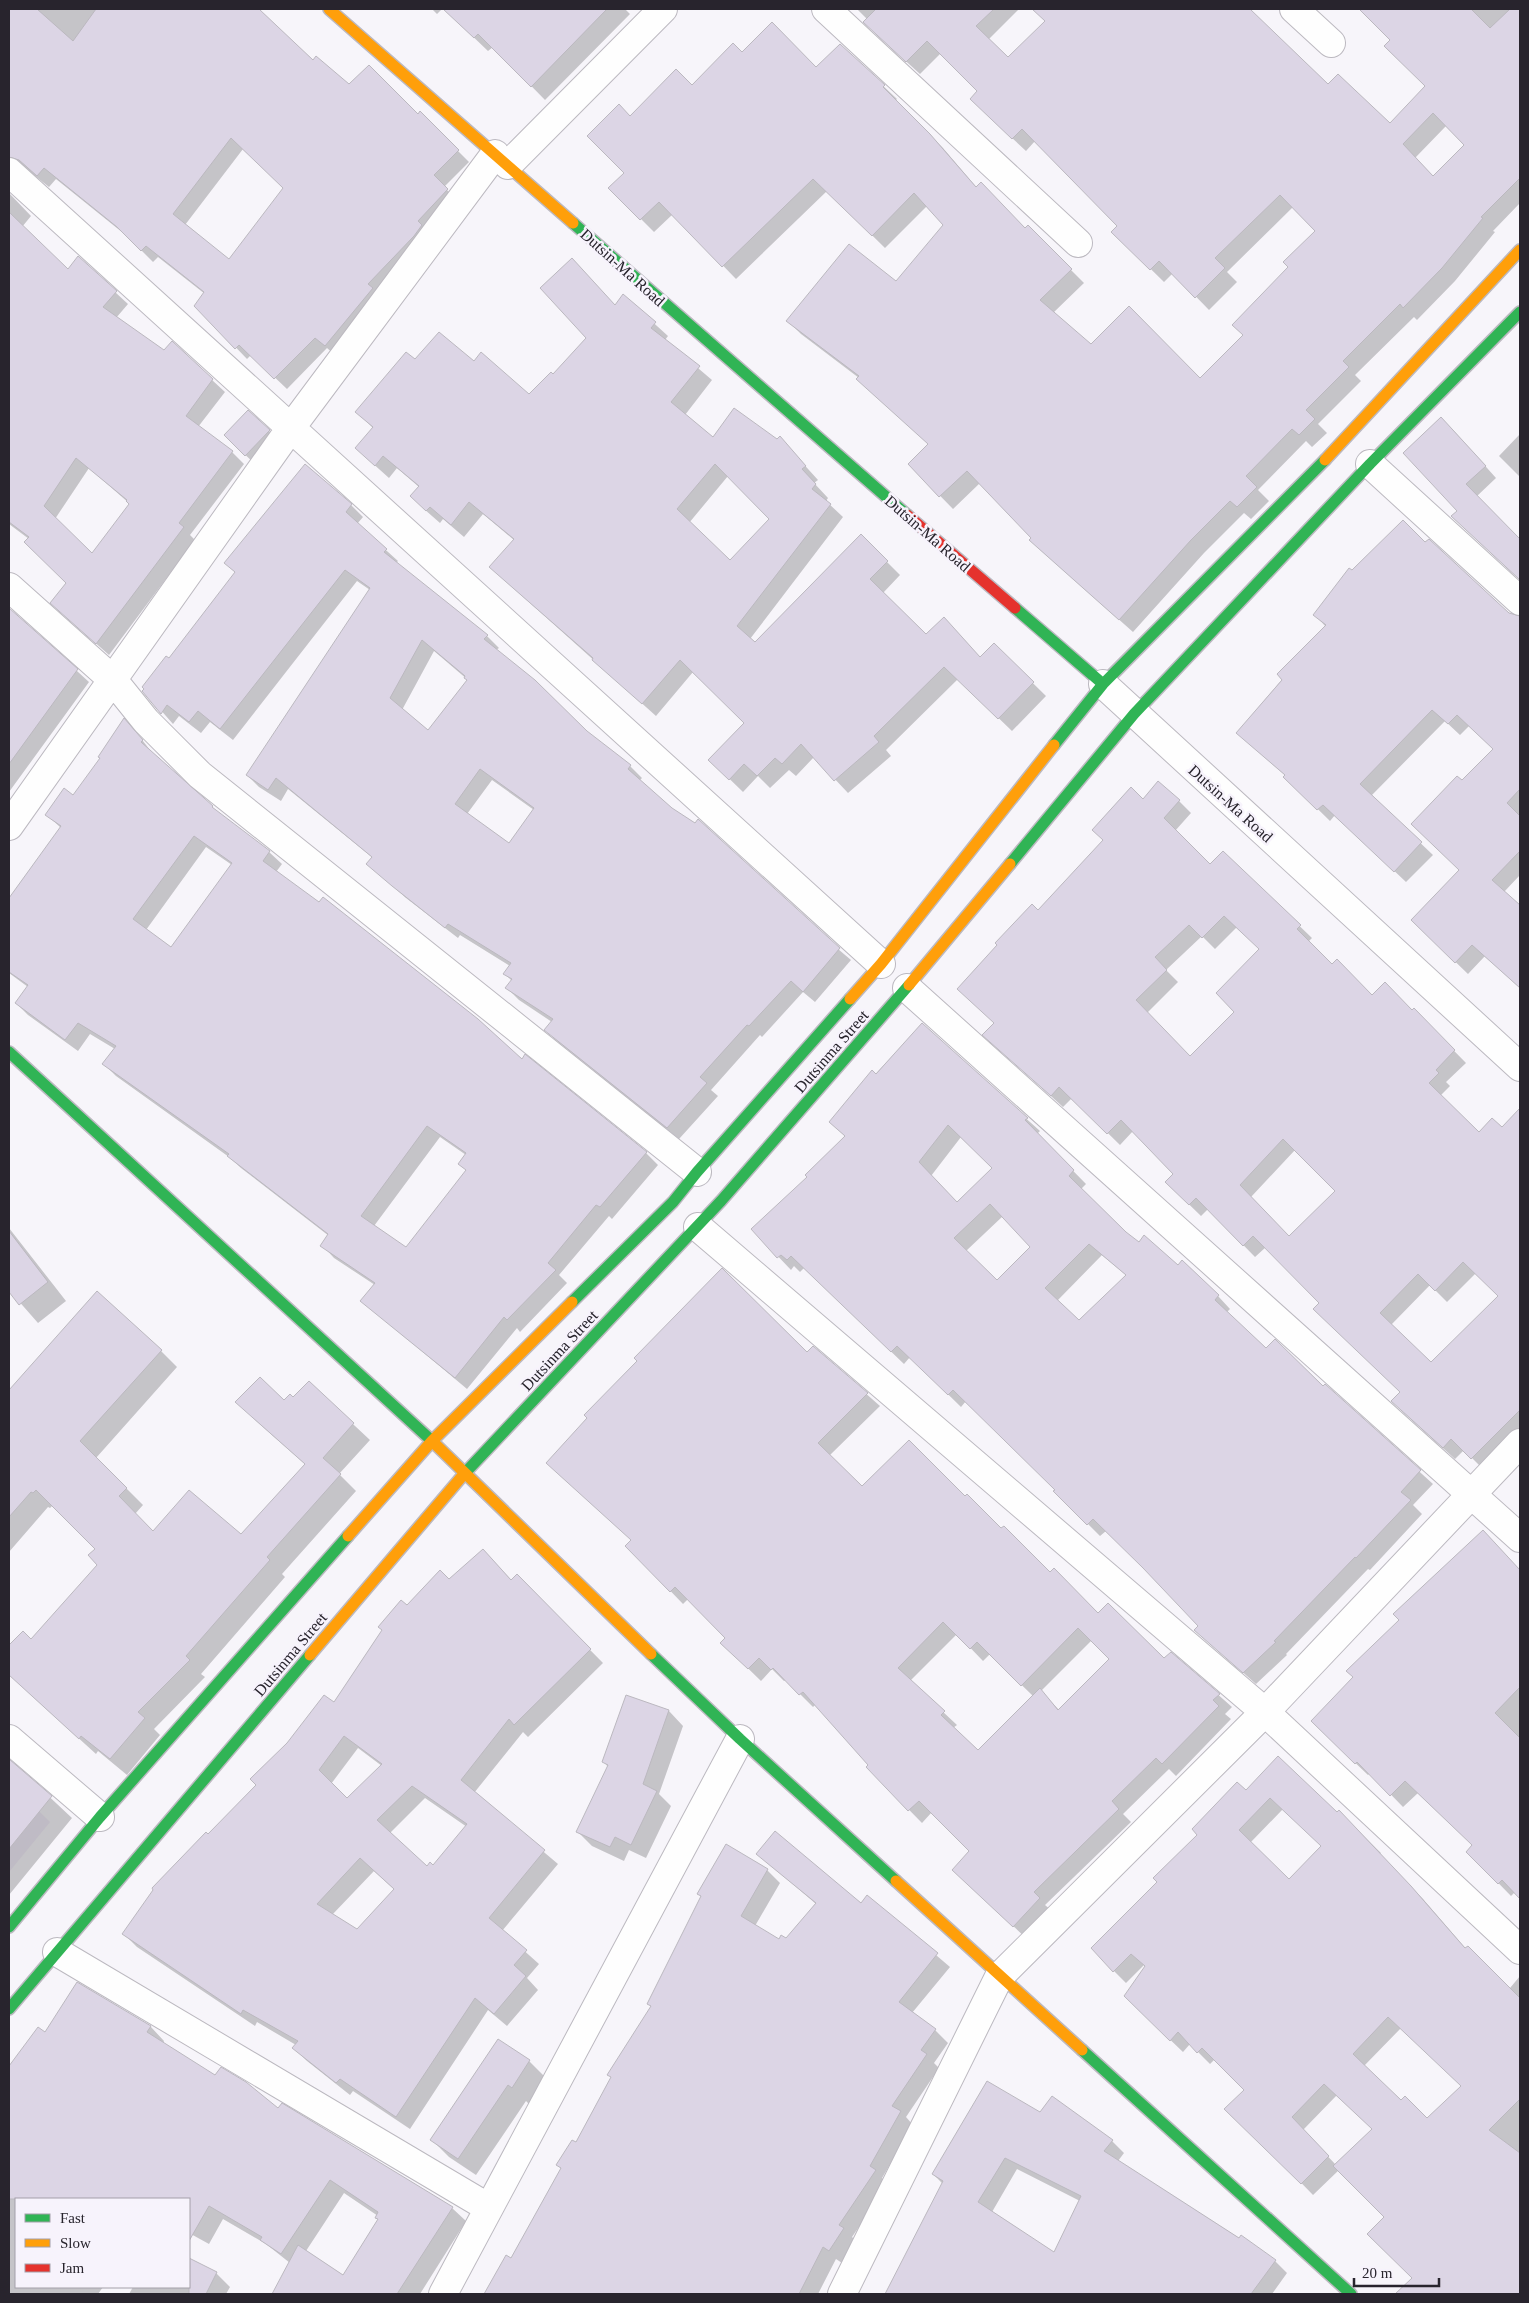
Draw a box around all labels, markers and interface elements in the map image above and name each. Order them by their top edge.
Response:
street label: Dutsin-Ma Road [577,225,668,310]
street label: Dutsin-Ma Road [882,492,974,575]
street label: Dutsin-Ma Road [1185,761,1276,846]
street label: Dutsinma Street [791,1006,872,1096]
street label: Dutsinma Street [518,1306,601,1394]
street label: Dutsinma Street [251,1609,331,1699]
legend [15,2198,190,2288]
text: Fast [60,2210,86,2226]
text: Slow [60,2235,91,2251]
scale bar [1354,2256,1439,2288]
text: Jam [60,2260,84,2276]
text: 20 m [1362,2265,1393,2281]

